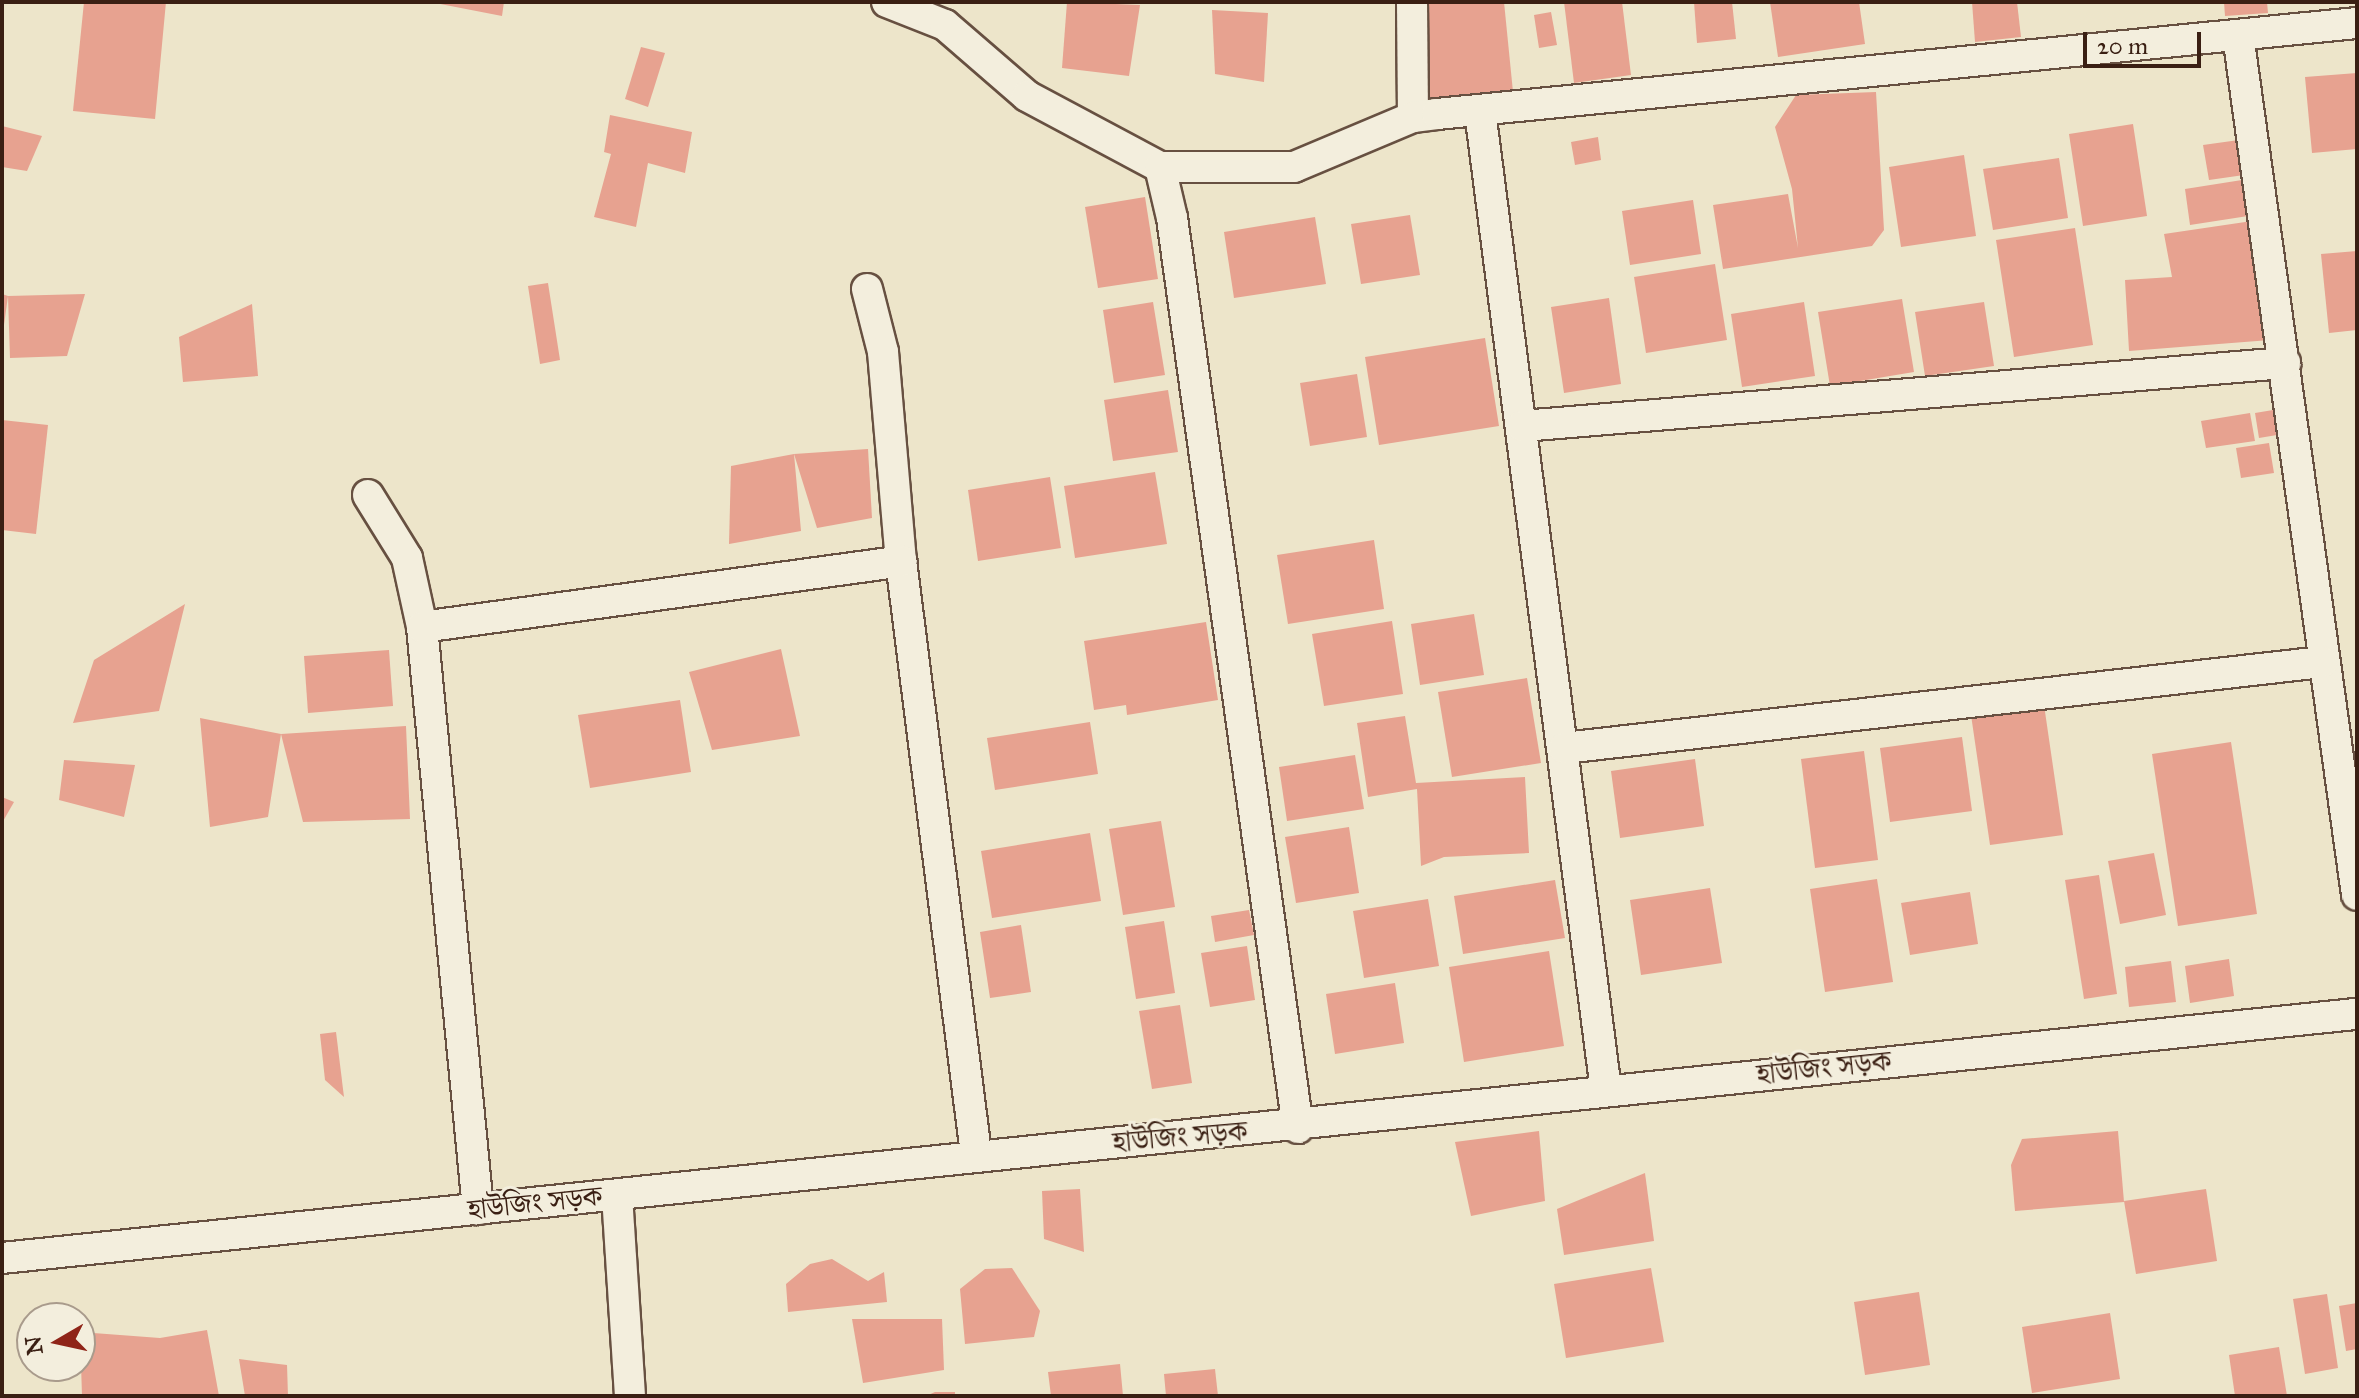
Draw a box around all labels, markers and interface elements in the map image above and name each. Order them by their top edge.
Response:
scale bar [2087,16,2205,66]
text: 20 m [2097,31,2148,61]
street label: হাউজিং সড়ক [1755,1044,1893,1092]
street label: হাউজিং সড়ক [1111,1114,1249,1160]
street label: হাউজিং সড়ক [466,1179,604,1227]
north arrow [16,1302,96,1382]
text: N [19,1334,49,1357]

